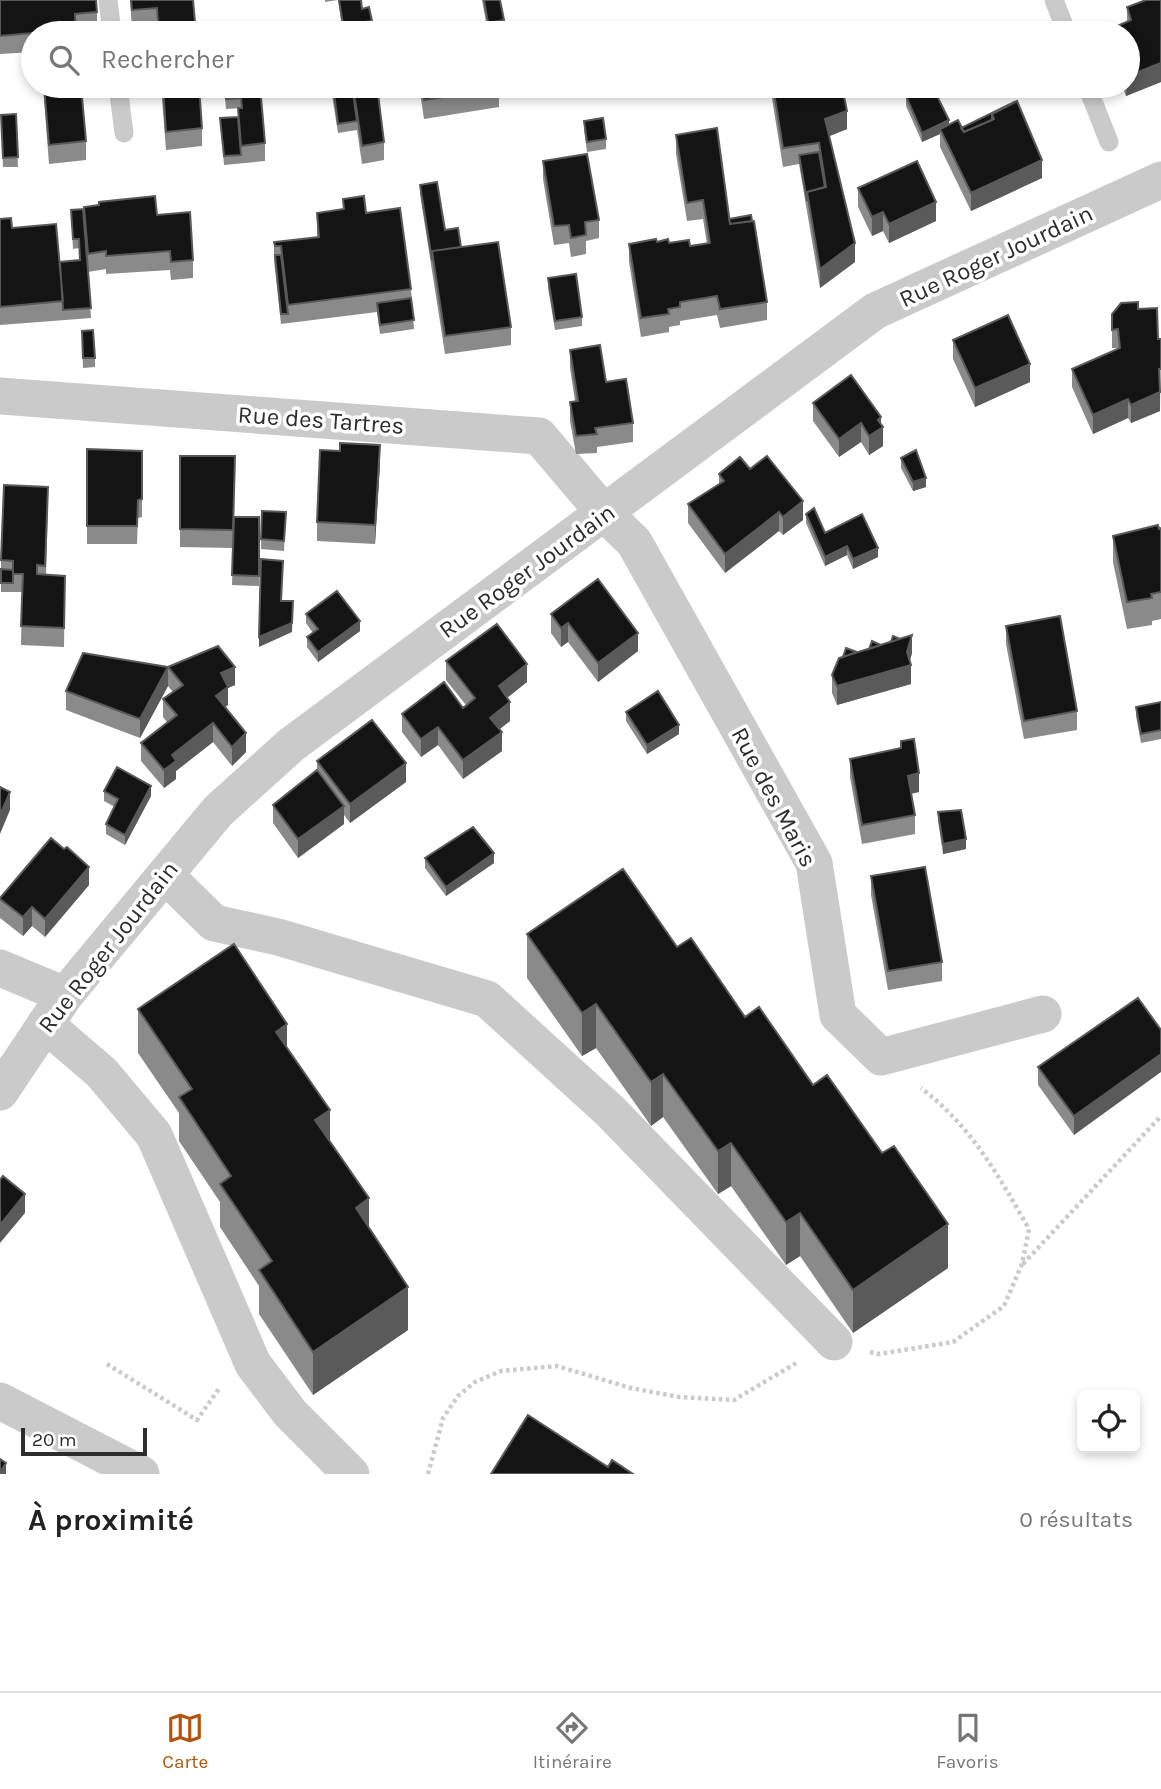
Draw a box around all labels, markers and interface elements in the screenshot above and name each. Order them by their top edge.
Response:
search box [21,21,1140,98]
icon: search [45,41,83,79]
text: Rechercher [101,44,234,75]
street label: Rue Roger Jourdain [895,199,1097,313]
street label: Rue des Tartres [237,400,405,440]
street label: Rue Roger Jourdain [434,498,620,644]
street label: Rue des Maris [725,722,823,872]
street label: Rue Roger Jourdain [32,855,184,1039]
map controls [1077,1390,1140,1453]
button: locate [1077,1390,1140,1453]
scale bar [21,1425,147,1457]
text: 20 m [32,1429,77,1451]
text: À proximité [28,1502,194,1538]
text: 0 résultats [1019,1506,1133,1533]
tab: Carte [162,1709,208,1773]
tab: Itinéraire [533,1709,612,1773]
tab: Favoris [936,1709,999,1773]

